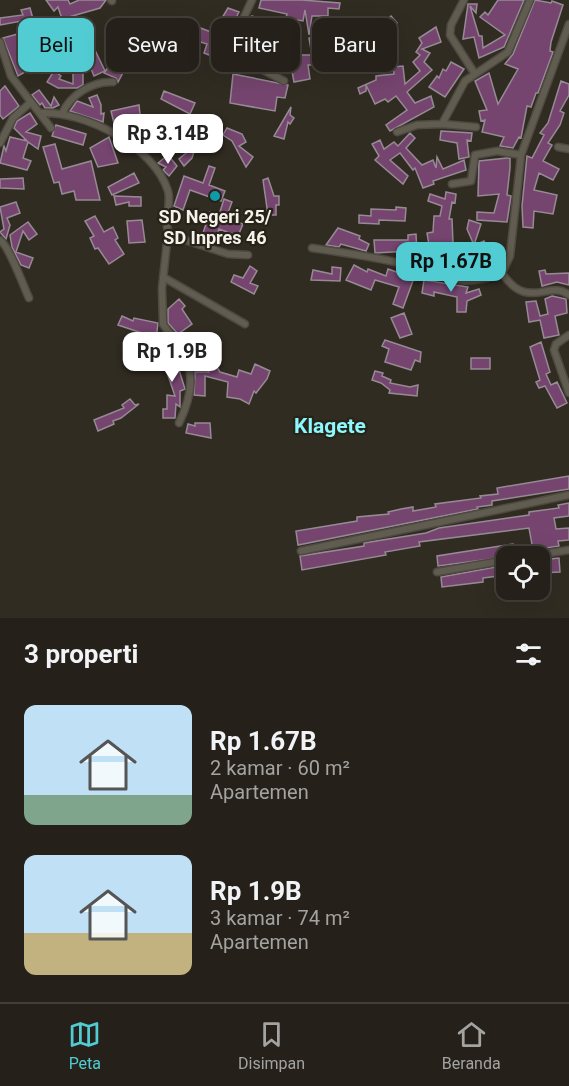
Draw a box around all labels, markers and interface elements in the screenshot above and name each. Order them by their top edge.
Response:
chip: Beli [18,18,94,72]
chip: Sewa [106,18,199,72]
chip: Filter [211,18,300,72]
chip: Baru [312,18,397,72]
pin: Rp 3.14B [106,114,230,165]
text: Rp 3.14B [127,121,209,145]
marker: SD Negeri 25/ SD Inpres 46 [208,189,222,203]
place label: SD Negeri 25/ SD Inpres 46 [159,206,272,248]
pin: Rp 1.67B [389,242,513,293]
text: Rp 1.67B [410,249,492,273]
pin: Rp 1.9B [117,332,227,383]
text: Rp 1.9B [137,339,207,363]
district label: Klagete [294,414,366,438]
map controls [496,546,550,600]
button: locate [496,546,550,600]
icon: filters [512,638,545,671]
text: 3 properti [24,639,138,669]
text: Rp 1.67B [210,726,317,756]
icon: home [72,729,144,801]
text: 2 kamar · 60 m² [210,756,350,780]
text: Apartemen [210,780,309,804]
text: Rp 1.9B [210,876,302,906]
icon: home [72,879,144,951]
text: 3 kamar · 74 m² [210,906,350,930]
text: Apartemen [210,930,309,954]
tab: Peta [68,1018,101,1073]
tab: Disimpan [238,1018,305,1073]
tab: Beranda [442,1018,501,1073]

